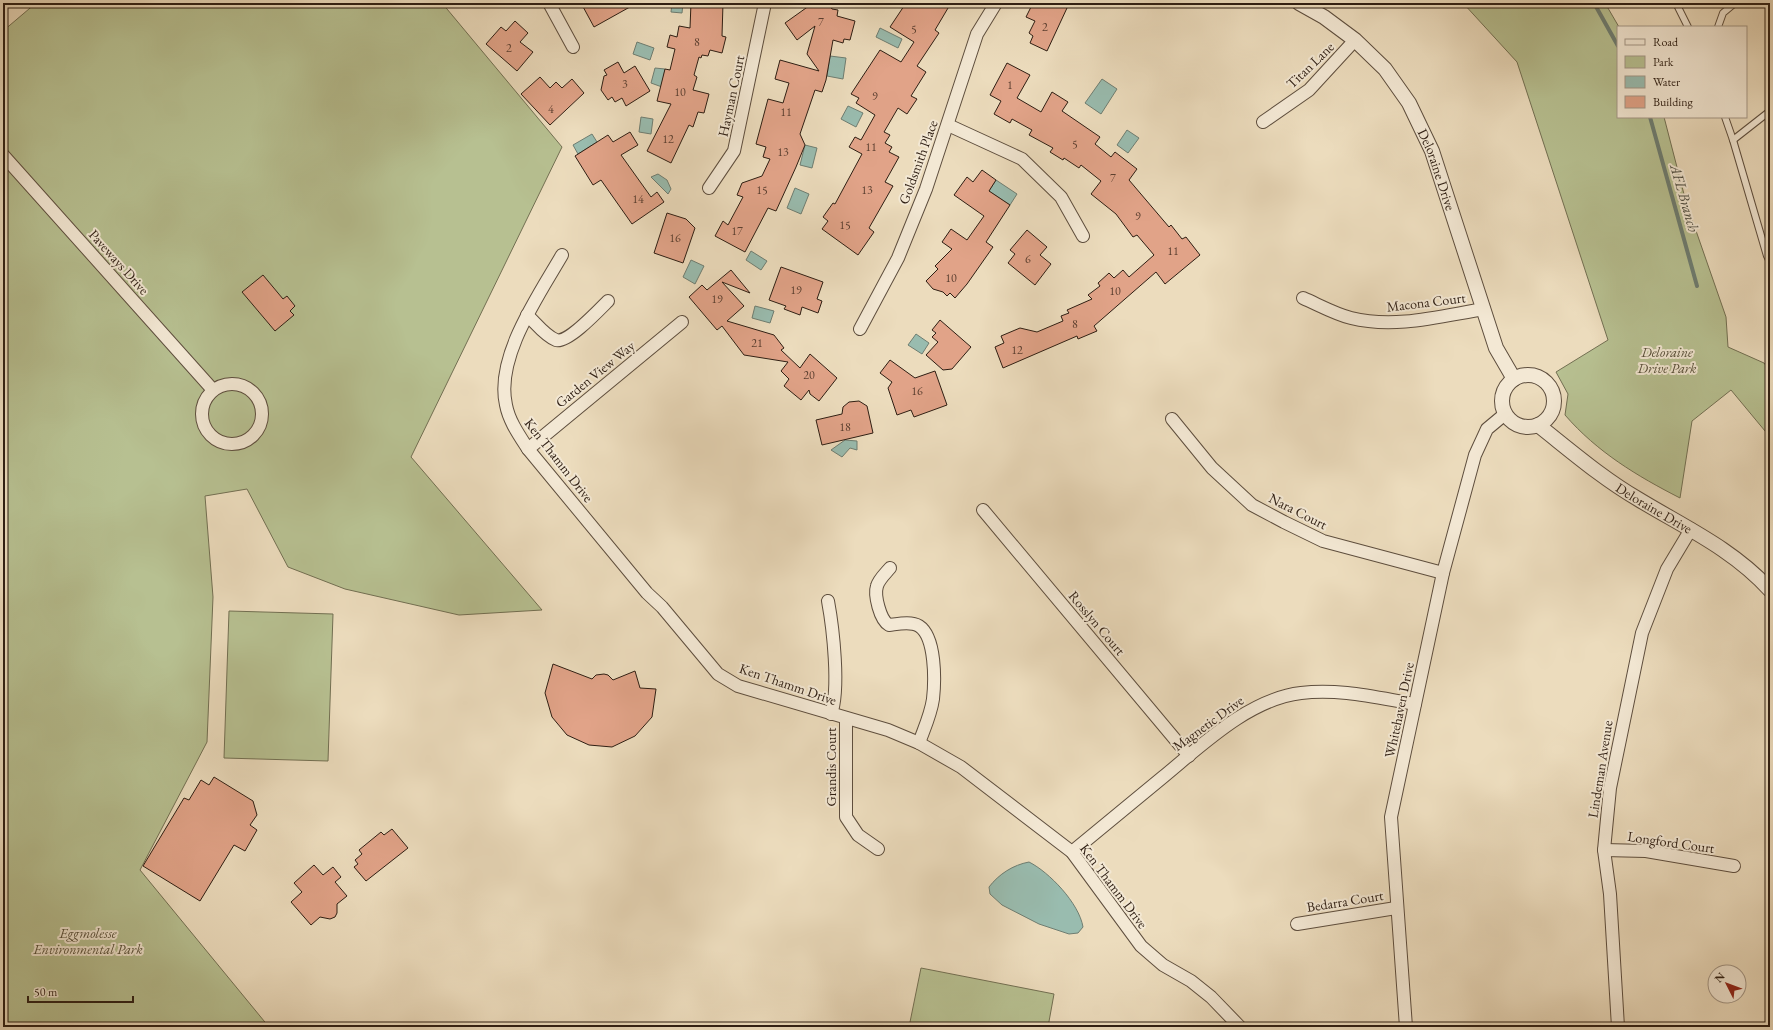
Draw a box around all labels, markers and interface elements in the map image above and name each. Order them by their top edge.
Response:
house number: 7 [818,14,824,30]
house number: 2 [1042,19,1048,35]
house number: 5 [911,21,917,37]
legend [1617,26,1747,118]
house number: 8 [694,34,700,50]
text: Road [1653,34,1679,50]
street label: Titan Lane [1282,37,1338,92]
house number: 2 [506,40,512,56]
street label: Hayman Court [714,53,749,138]
text: Park [1653,54,1674,70]
text: Water [1653,74,1680,90]
house number: 3 [622,76,628,92]
house number: 1 [1007,77,1013,93]
house number: 10 [674,84,686,100]
house number: 9 [872,88,878,104]
text: Building [1653,94,1694,110]
house number: 4 [548,101,554,117]
house number: 11 [780,104,792,120]
street label: Goldsmith Place [894,117,942,207]
street label: Deloraine Drive [1414,126,1460,213]
house number: 12 [662,131,674,147]
house number: 5 [1072,136,1078,152]
house number: 11 [865,139,877,155]
house number: 13 [777,144,789,160]
water label: AFL Branch [1666,161,1704,235]
house number: 7 [1110,170,1116,186]
house number: 15 [756,182,768,198]
house number: 13 [861,182,873,198]
house number: 14 [632,191,644,207]
house number: 9 [1135,208,1141,224]
house number: 15 [839,217,851,233]
house number: 17 [731,223,743,239]
street label: Paveways Drive [85,226,153,299]
house number: 16 [669,230,681,246]
house number: 11 [1167,243,1179,259]
house number: 6 [1025,251,1031,267]
house number: 10 [945,270,957,286]
house number: 19 [790,282,802,298]
house number: 10 [1109,283,1121,299]
street label: Macona Court [1386,288,1467,316]
house number: 19 [711,291,723,307]
house number: 8 [1072,316,1078,332]
house number: 21 [751,335,763,351]
street label: Garden View Way [552,336,639,411]
house number: 12 [1011,342,1023,358]
park label: Deloraine Drive Park [1637,343,1697,377]
house number: 20 [803,367,815,383]
house number: 16 [911,383,923,399]
street label: Ken Thamm Drive [521,414,598,506]
house number: 18 [839,419,851,435]
street label: Deloraine Drive [1612,479,1696,538]
street label: Nara Court [1266,489,1331,534]
street label: Rosslyn Court [1065,587,1130,659]
street label: Ken Thamm Drive [737,659,840,709]
street label: Whitehaven Drive [1380,660,1418,759]
street label: Magnetic Drive [1169,691,1247,755]
street label: Lindeman Avenue [1583,718,1617,819]
street label: Grandis Court [822,727,840,807]
street label: Longford Court [1626,827,1716,857]
street label: Ken Thamm Drive [1076,840,1152,933]
street label: Bedarra Court [1305,886,1385,916]
park label: Eggmolesse Environmental Park [32,924,143,958]
north arrow [1707,964,1747,1004]
text: N [1711,969,1728,985]
scale bar [28,978,133,1004]
text: 50 m [34,984,58,1000]

